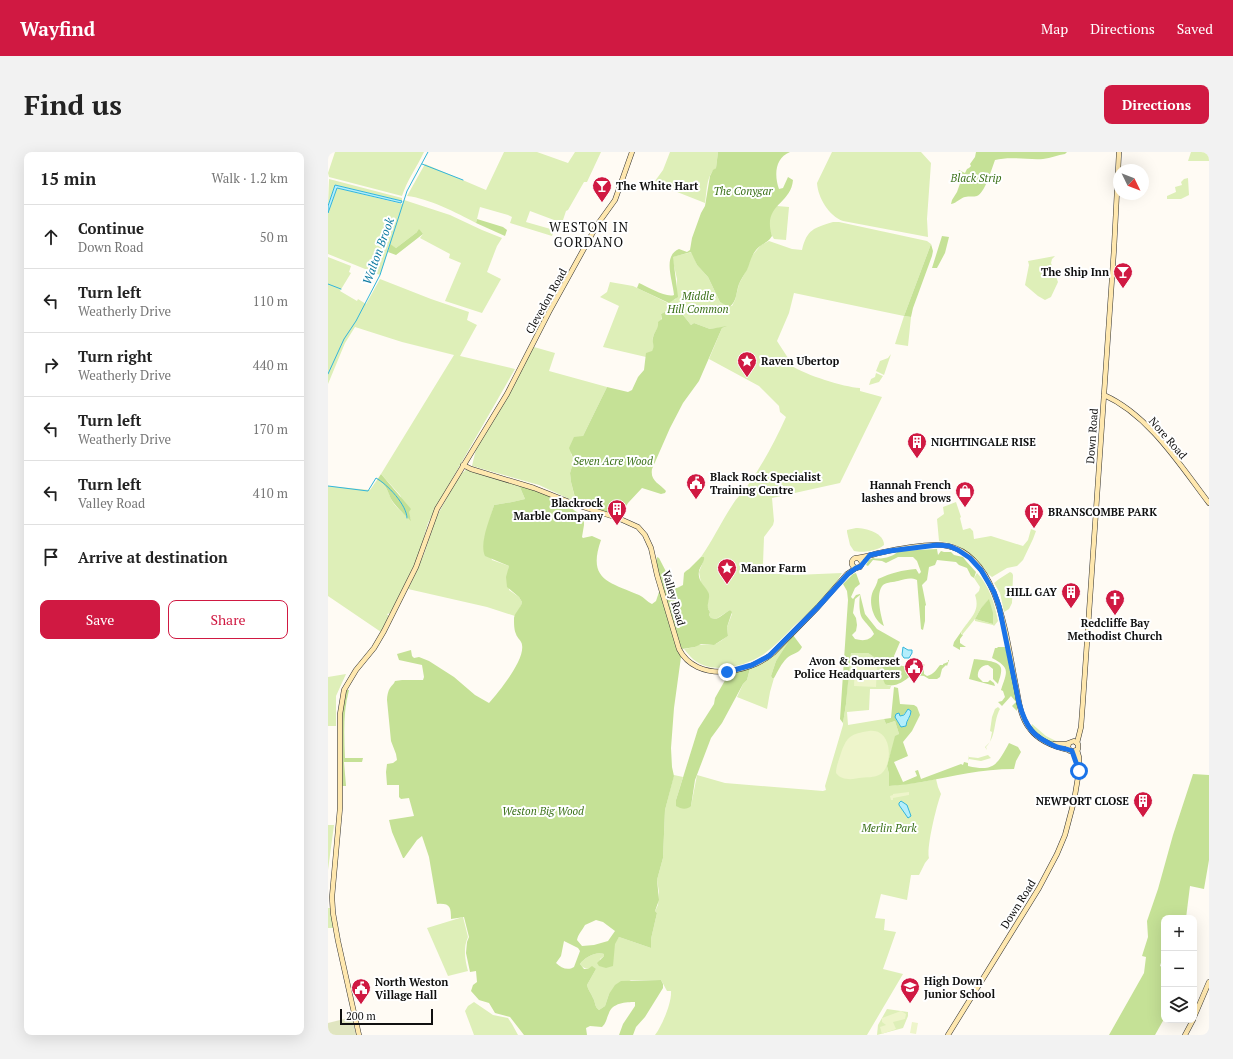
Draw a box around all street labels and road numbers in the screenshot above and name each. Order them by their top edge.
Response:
street label: Clevedon Road [522,266,570,336]
street label: Down Road [1083,408,1101,464]
street label: Nore Road [1146,414,1190,462]
street label: Valley Road [659,569,689,627]
street label: Down Road [997,877,1039,931]

